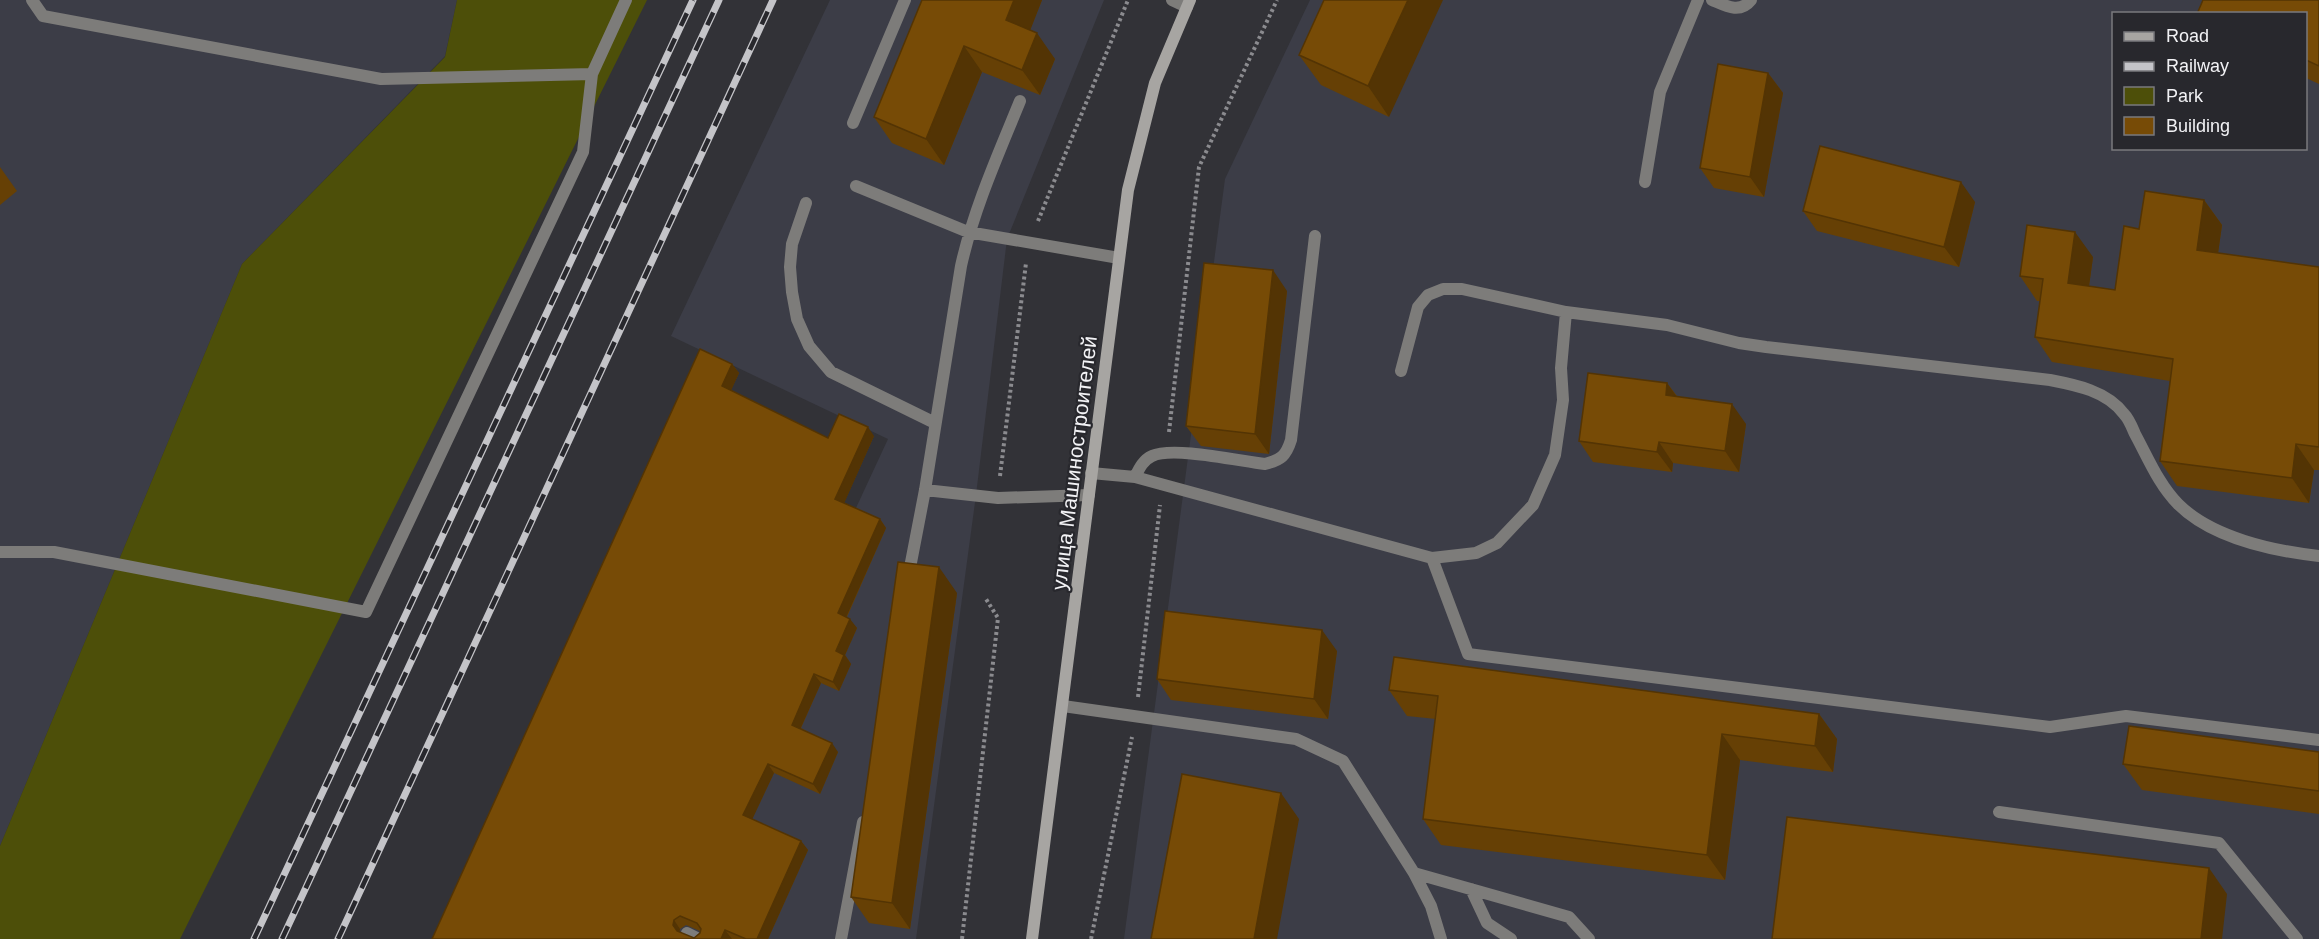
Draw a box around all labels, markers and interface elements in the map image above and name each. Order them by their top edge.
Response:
legend [2112,12,2307,150]
text: Road [2166,26,2209,46]
text: Railway [2166,56,2229,76]
text: Park [2166,86,2204,106]
text: Building [2166,116,2230,136]
street label: улица Машиностроителей [1047,335,1101,591]

